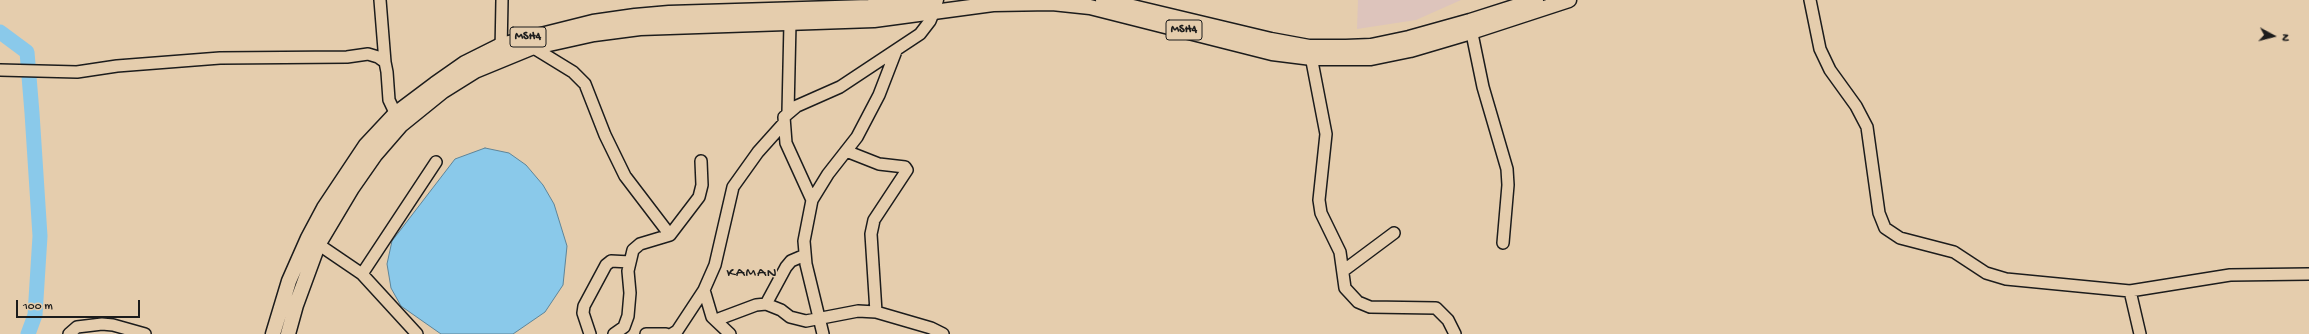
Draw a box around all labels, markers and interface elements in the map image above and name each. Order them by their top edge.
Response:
north arrow [2253,16,2293,56]
road number: MSH4 [1166,20,1202,40]
road number: MSH4 [510,27,546,47]
text: N [2279,33,2291,42]
district label: KAMAN [726,265,778,283]
scale bar [18,292,142,318]
text: 100 m [23,300,53,314]

